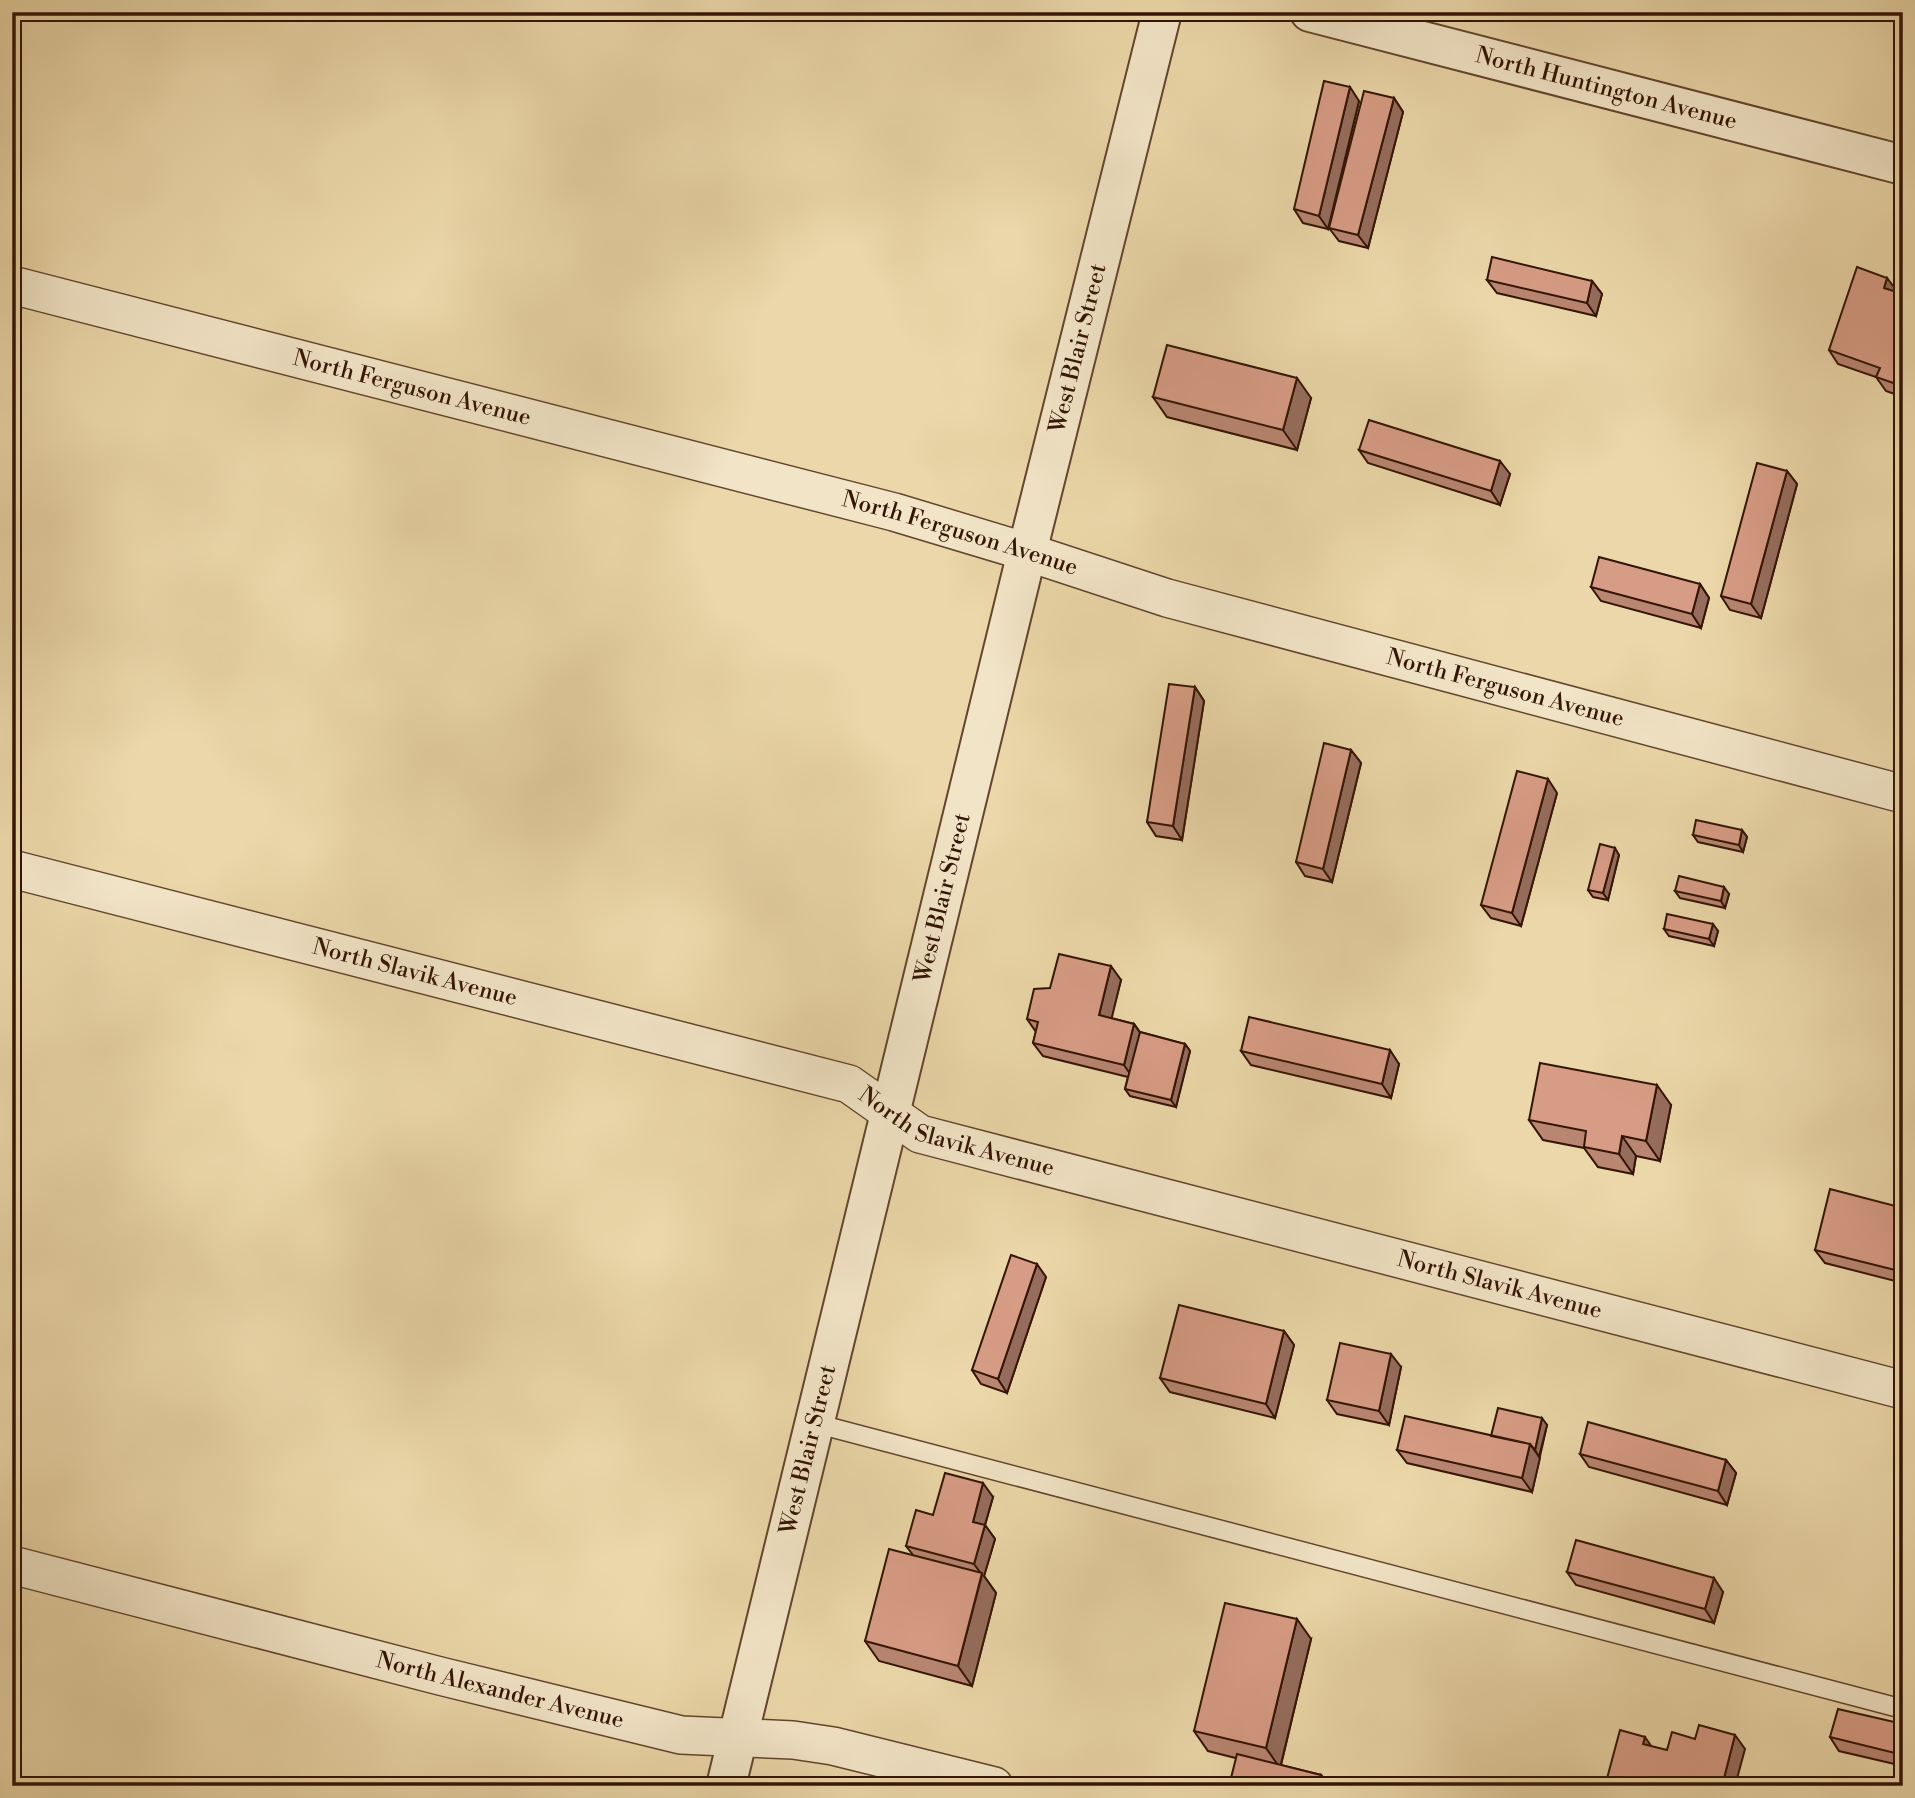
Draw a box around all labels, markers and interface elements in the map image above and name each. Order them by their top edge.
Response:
street label: North Huntington Avenue [1473,41,1740,136]
street label: West Blair Street [1043,261,1113,437]
street label: North Ferguson Avenue [290,344,534,432]
street label: North Ferguson Avenue [839,485,1081,582]
street label: North Ferguson Avenue [1383,643,1627,733]
street label: West Blair Street [908,810,977,987]
street label: North Slavik Avenue [310,933,520,1012]
street label: North Slavik Avenue [853,1081,1057,1182]
street label: North Slavik Avenue [1394,1245,1605,1325]
street label: West Blair Street [774,1362,842,1538]
street label: North Alexander Avenue [373,1646,627,1735]

